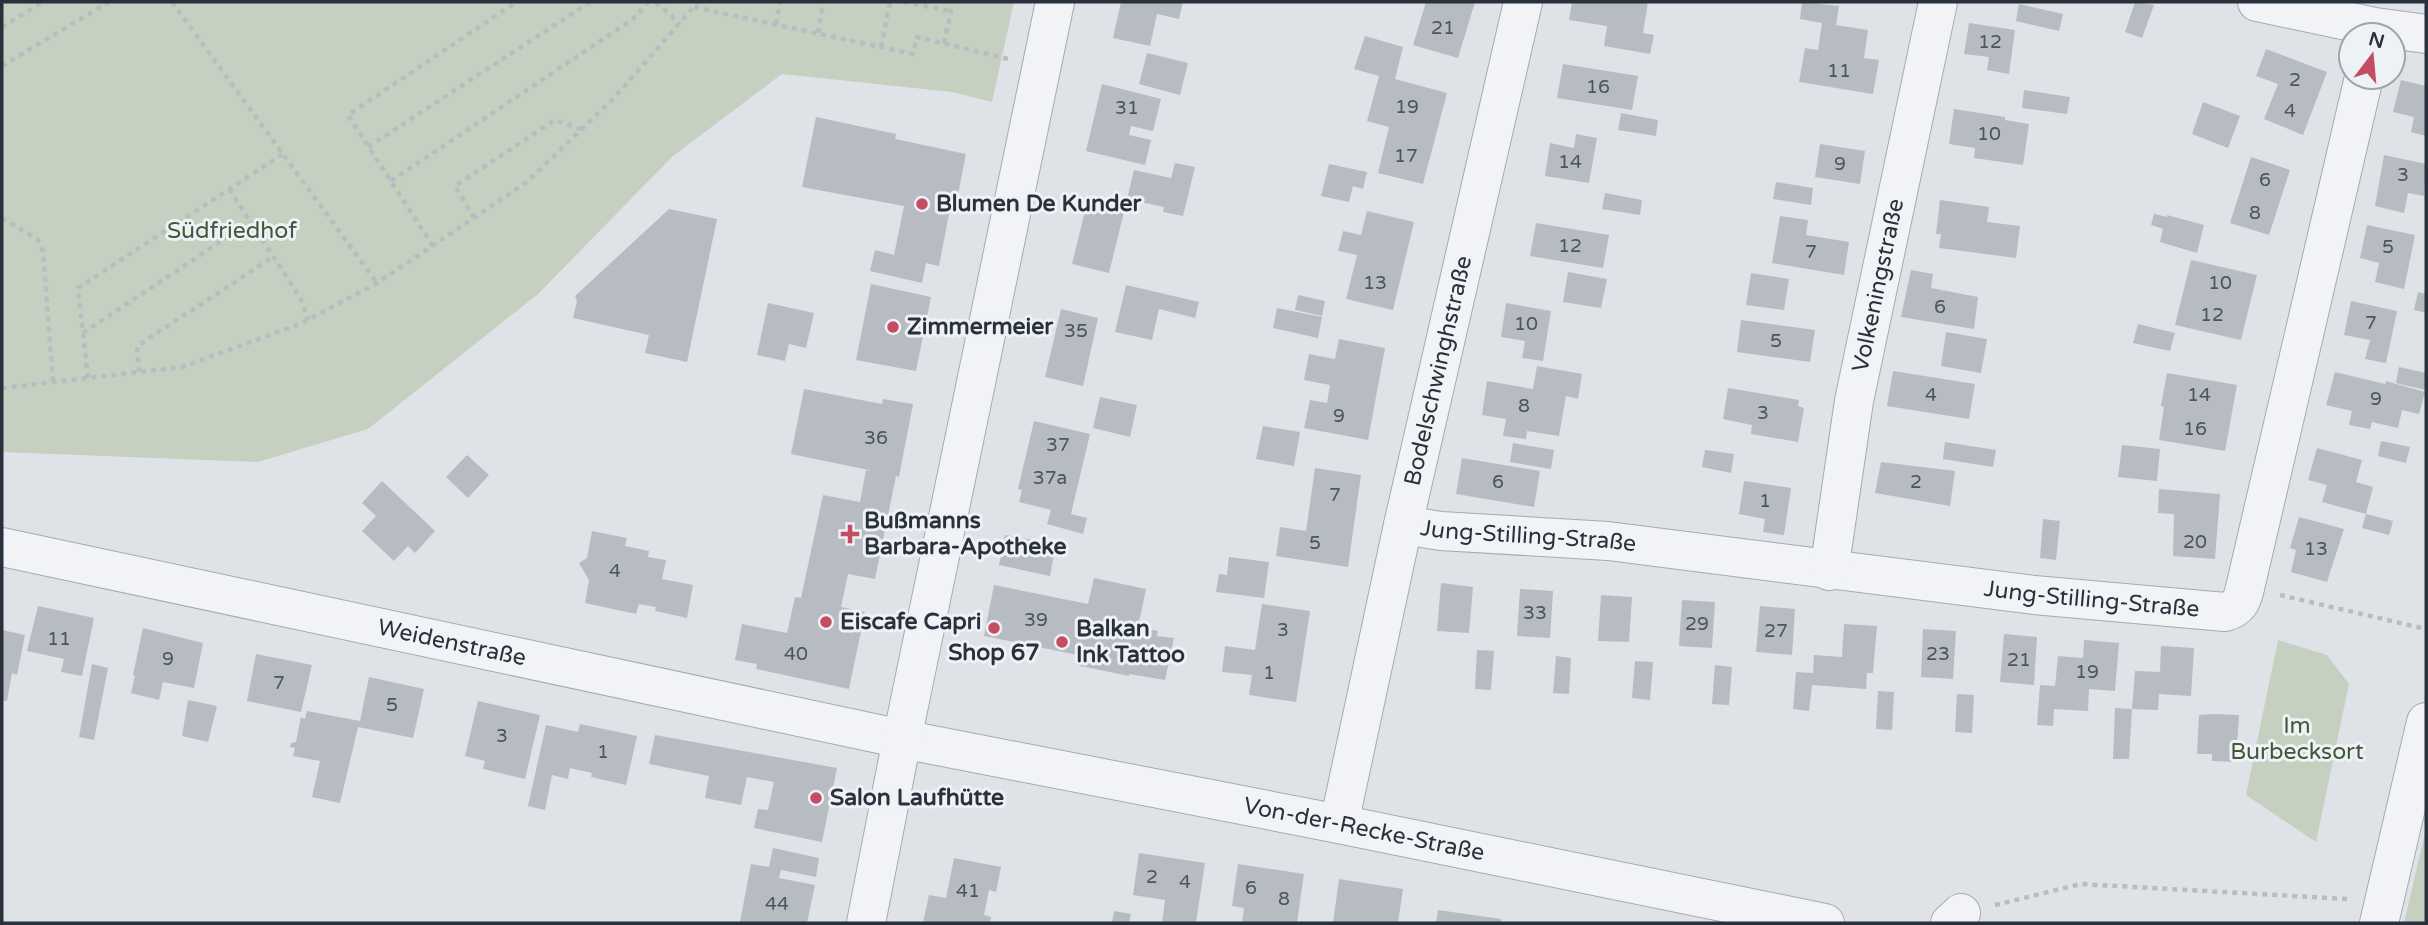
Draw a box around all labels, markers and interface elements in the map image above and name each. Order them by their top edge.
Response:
house number: 21 [1431,17,1455,39]
north arrow [2337,21,2407,91]
text: N [2366,28,2387,53]
house number: 12 [1978,31,2002,53]
house number: 11 [1827,60,1851,82]
house number: 2 [2289,69,2301,91]
house number: 16 [1586,76,1610,98]
house number: 19 [1395,96,1419,118]
house number: 31 [1115,97,1139,119]
house number: 4 [2284,100,2296,122]
house number: 10 [1977,123,2001,145]
house number: 17 [1394,145,1418,167]
house number: 14 [1558,151,1582,173]
house number: 9 [1834,153,1846,175]
house number: 3 [2397,164,2409,186]
house number: 6 [2259,169,2271,191]
place label: Blumen De Kunder [936,190,1142,218]
marker: Blumen De Kunder [914,196,930,212]
street label: Volkeningstraße [1846,196,1910,375]
house number: 8 [2249,202,2261,224]
park label: Südfriedhof [167,217,297,245]
house number: 12 [1558,235,1582,257]
house number: 5 [2382,236,2394,258]
house number: 7 [1805,241,1817,263]
street label: Bodelschwinghstraße [1398,253,1478,489]
house number: 13 [1363,272,1387,294]
house number: 10 [2208,272,2232,294]
house number: 6 [1934,296,1946,318]
house number: 12 [2200,304,2224,326]
house number: 7 [2365,312,2377,334]
place label: Zimmermeier [907,313,1054,341]
house number: 10 [1514,313,1538,335]
marker: Zimmermeier [885,319,901,335]
house number: 35 [1064,320,1088,342]
house number: 5 [1770,330,1782,352]
house number: 4 [1925,384,1937,406]
house number: 14 [2187,384,2211,406]
house number: 9 [2370,388,2382,410]
house number: 8 [1518,395,1530,417]
house number: 3 [1757,402,1769,424]
house number: 9 [1333,405,1345,427]
house number: 16 [2183,418,2207,440]
house number: 36 [864,427,888,449]
house number: 37 [1046,434,1070,456]
house number: 37a [1033,467,1067,489]
house number: 6 [1492,471,1504,493]
house number: 2 [1910,471,1922,493]
house number: 7 [1329,484,1341,506]
house number: 1 [1759,490,1771,512]
place label: Bußmanns Barbara-Apotheke [864,507,1067,561]
street label: Jung-Stilling-Straße [1418,514,1638,558]
marker: Bußmanns Barbara-Apotheke [842,526,858,542]
house number: 20 [2183,531,2207,553]
house number: 5 [1309,532,1321,554]
house number: 13 [2304,538,2328,560]
house number: 4 [609,560,621,582]
street label: Jung-Stilling-Straße [1982,575,2201,624]
house number: 33 [1523,602,1547,624]
place label: Eiscafe Capri [840,608,981,636]
house number: 39 [1024,609,1048,631]
house number: 29 [1685,613,1709,635]
street label: Weidenstraße [375,614,529,672]
marker: Eiscafe Capri [818,614,834,630]
place label: Balkan Ink Tattoo [1076,615,1185,669]
house number: 3 [1277,619,1289,641]
marker: Shop 67 [986,620,1002,636]
house number: 27 [1764,620,1788,642]
house number: 11 [47,628,71,650]
marker: Balkan Ink Tattoo [1054,634,1070,650]
place label: Shop 67 [948,639,1040,667]
house number: 40 [784,643,808,665]
house number: 23 [1926,643,1950,665]
house number: 9 [162,648,174,670]
house number: 21 [2007,649,2031,671]
house number: 19 [2075,661,2099,683]
house number: 1 [1263,662,1275,684]
house number: 7 [273,672,285,694]
house number: 5 [386,694,398,716]
park label: Im Burbecksort [2230,712,2364,766]
house number: 3 [496,725,508,747]
house number: 1 [597,741,609,763]
place label: Salon Laufhütte [830,784,1004,812]
marker: Salon Laufhütte [808,790,824,806]
street label: Von-der-Recke-Straße [1241,792,1487,867]
house number: 2 [1146,866,1158,888]
house number: 4 [1179,871,1191,893]
house number: 6 [1245,877,1257,899]
house number: 41 [956,880,980,902]
house number: 8 [1278,888,1290,910]
house number: 44 [765,893,789,915]

